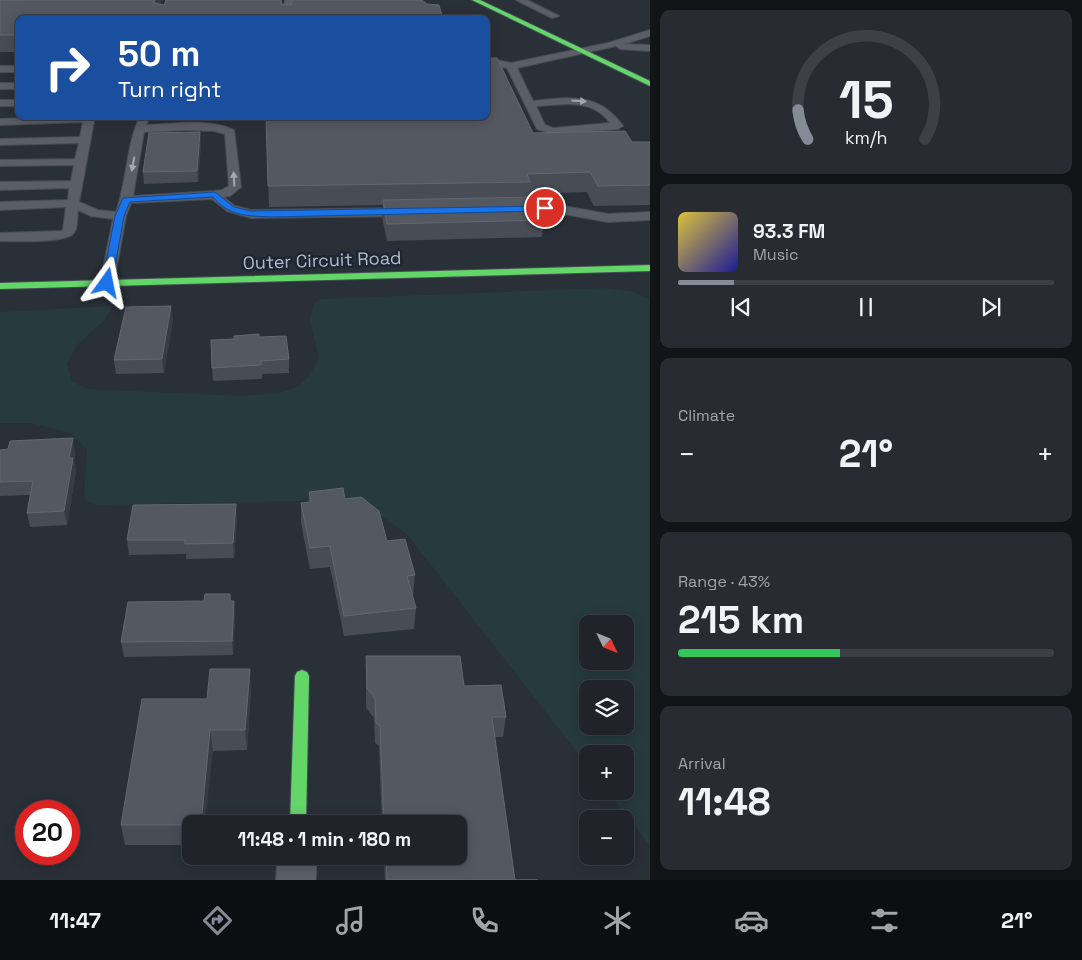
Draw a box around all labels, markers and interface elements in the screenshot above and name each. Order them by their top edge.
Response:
text: 50 m [118,32,200,76]
icon: right [35,35,100,100]
text: 15 [839,67,893,133]
text: Turn right [118,75,221,103]
one-way arrow [571,98,587,106]
text: km/h [845,126,887,149]
one-way arrow [128,157,136,173]
one-way arrow [229,171,237,187]
pin [524,187,566,229]
icon: arrive [531,194,559,222]
text: 93.3 FM [753,219,825,244]
text: Music [753,244,799,265]
street label: Outer Circuit Road [242,246,402,274]
position arrow [80,256,132,308]
icon: previous [727,293,755,321]
icon: pause [852,293,880,321]
icon: next [977,293,1005,321]
text: Climate [678,405,735,426]
text: 21° [839,430,893,478]
text: − [678,436,695,472]
text: + [1037,436,1054,472]
text: Range · 43% [678,571,770,592]
text: 215 km [678,596,804,644]
north arrow [579,615,634,670]
map controls [579,615,634,865]
button: layers [579,680,634,735]
button: + [579,745,634,800]
text: Arrival [678,753,726,774]
text: 11:48 [678,778,771,826]
speed limit sign: 20 [15,800,80,865]
button: − [579,810,634,865]
text: 11:48 · 1 min · 180 m [238,827,411,852]
icon: directions [200,903,235,938]
icon: music [333,903,368,938]
icon: phone [467,903,502,938]
icon: climate [600,903,635,938]
icon: car [734,903,769,938]
icon: filters [867,903,902,938]
text: 11:47 [49,906,101,934]
text: 21° [1001,906,1033,934]

